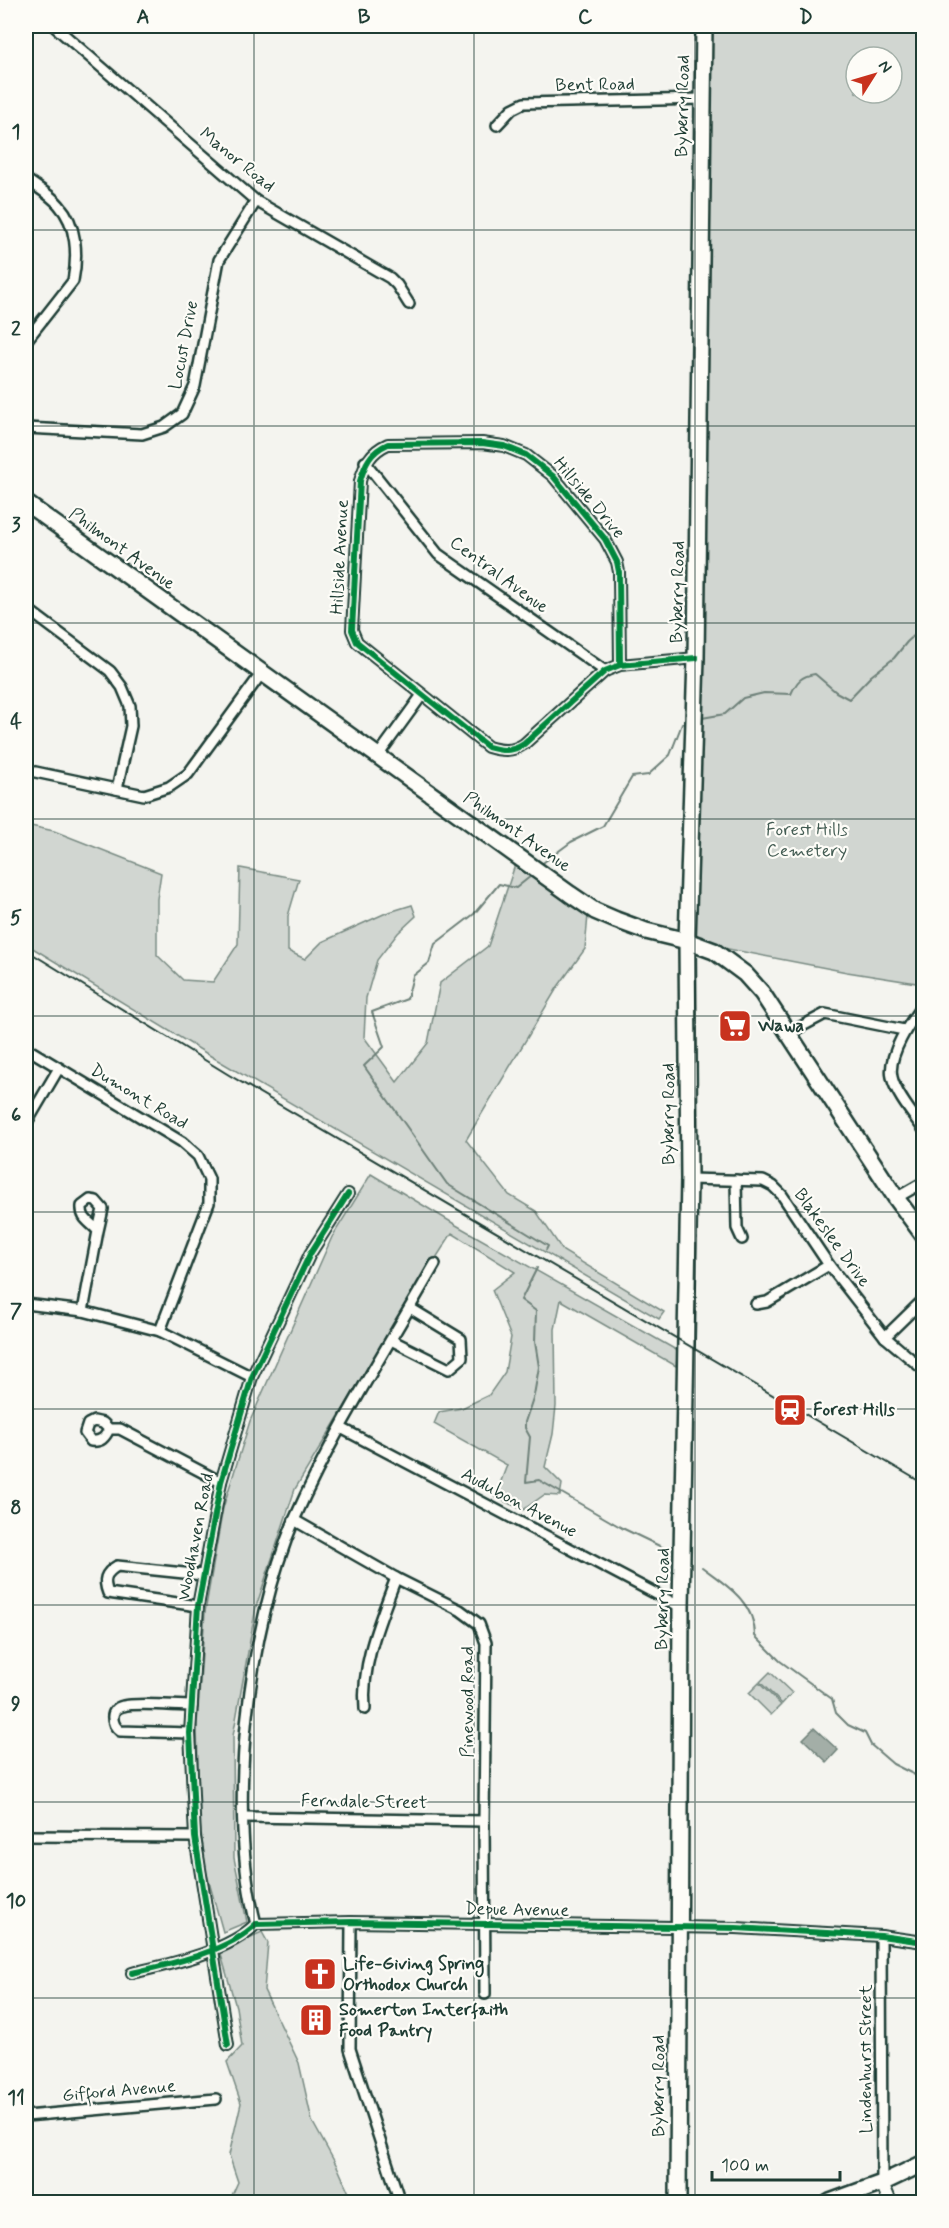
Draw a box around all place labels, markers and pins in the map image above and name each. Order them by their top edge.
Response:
supermarket icon: Wawa [717,1008,753,1044]
place label: Wawa [757,1014,804,1038]
station icon: Forest Hills [772,1392,808,1428]
place label: Forest Hills [813,1398,895,1422]
place label: Life-Giving Spring Orthodox Church [343,1952,484,1997]
church icon: Life-Giving Spring Orthodox Church [302,1956,338,1992]
place label: Somerton Interfaith Food Pantry [339,1998,508,2043]
building icon: Somerton Interfaith Food Pantry [298,2002,334,2038]

